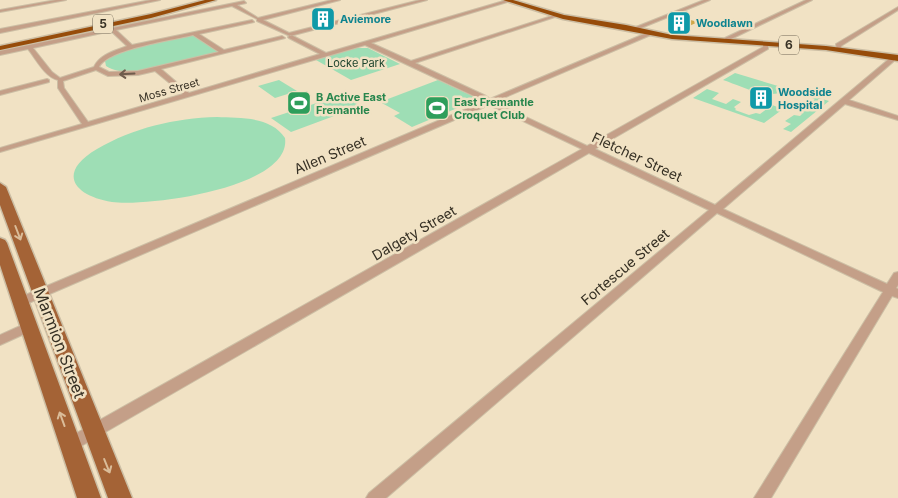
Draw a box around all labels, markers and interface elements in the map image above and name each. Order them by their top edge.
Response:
building icon: Aviemore [310,6,336,32]
building icon: Woodlawn [666,10,692,36]
place label: Aviemore [340,12,392,26]
road number: 5 [93,14,113,34]
place label: Woodlawn [696,16,753,30]
road number: 6 [779,36,799,54]
park label: Locke Park [327,56,385,70]
one-way arrow [119,69,136,79]
street label: Moss Street [137,75,201,105]
building icon: Woodside Hospital [748,85,774,111]
place label: Woodside Hospital [778,85,832,112]
sports icon: B Active East Fremantle [286,90,312,116]
place label: B Active East Fremantle [316,90,386,117]
sports icon: East Fremantle Croquet Club [424,95,450,121]
place label: East Fremantle Croquet Club [454,95,534,122]
street label: Fletcher Street [589,128,685,185]
street label: Allen Street [291,132,369,177]
street label: Dalgety Street [369,201,459,263]
one-way arrow [14,225,23,240]
street label: Fortescue Street [577,225,672,308]
street label: Marmion Street [30,285,90,401]
one-way arrow [57,412,66,427]
one-way arrow [103,458,113,473]

